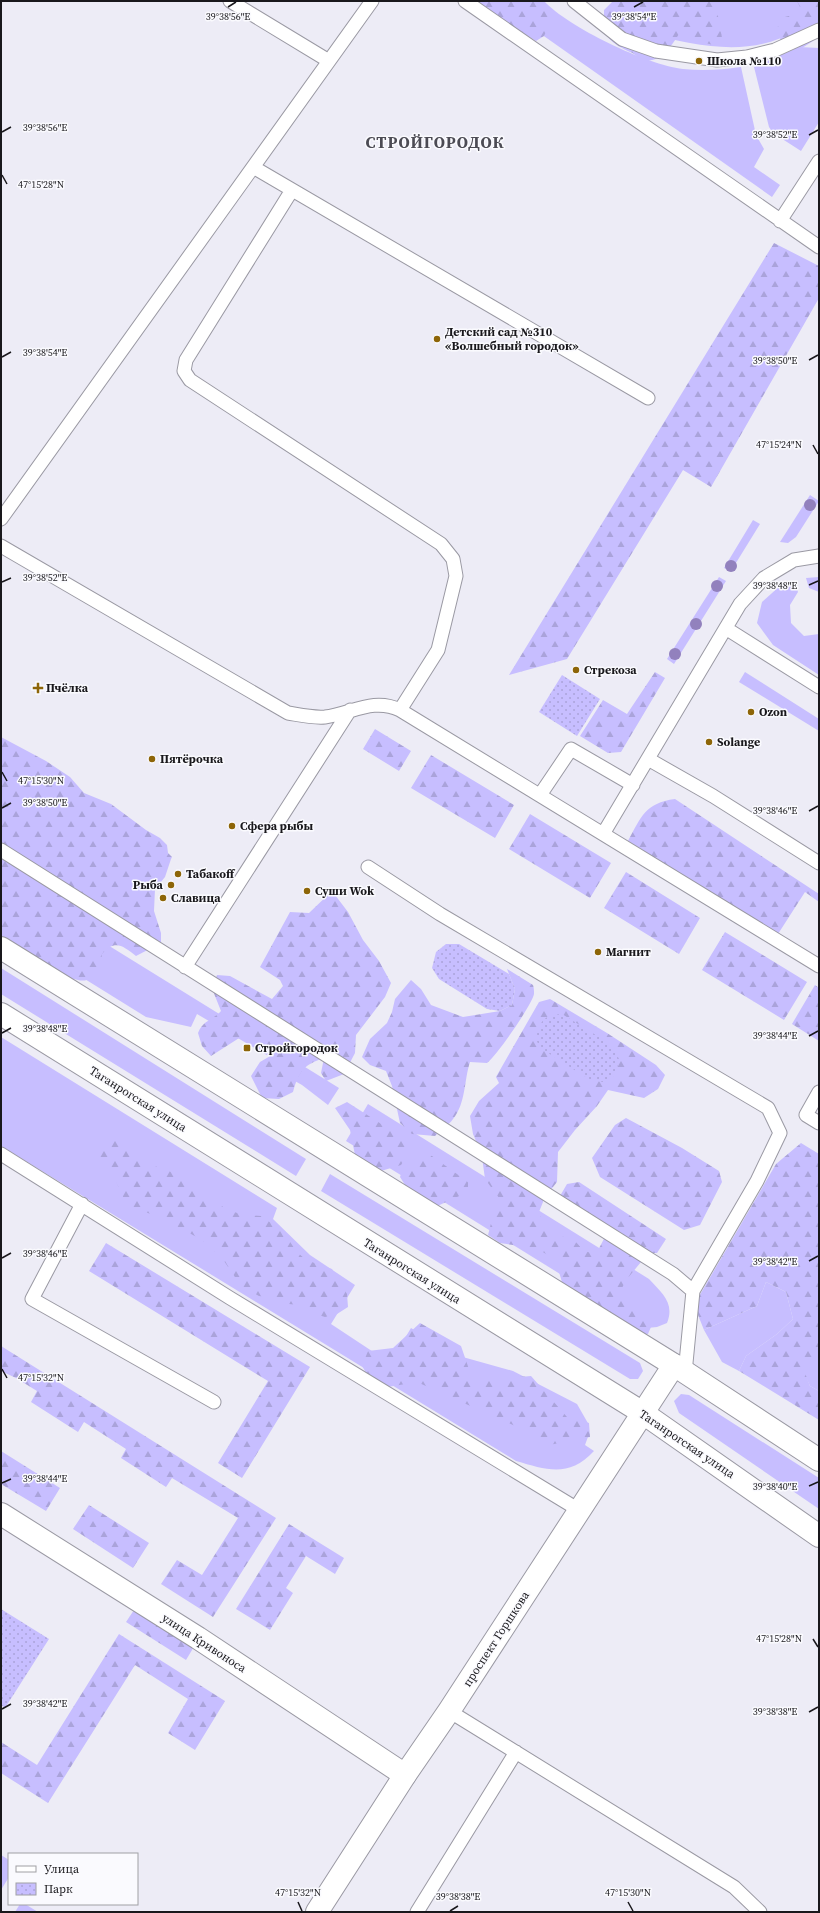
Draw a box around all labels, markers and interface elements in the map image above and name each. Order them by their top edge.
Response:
text: 39°38'56"E [206,10,250,23]
text: 39°38'54"E [612,10,656,23]
place label: Школа №110 [707,53,782,69]
marker: Школа №110 [694,56,704,66]
text: 39°38'56"E [23,121,67,134]
text: 39°38'52"E [753,128,797,141]
district label: СТРОЙГОРОДОК [365,131,505,153]
text: 47°15'28"N [18,178,64,191]
place label: Детский сад №310 «Волшебный городок» [445,324,579,354]
marker: Детский сад №310 «Волшебный городок» [432,334,442,344]
text: 39°38'54"E [23,346,67,359]
text: 39°38'50"E [753,354,797,367]
text: 47°15'24"N [756,438,802,451]
text: 39°38'52"E [23,571,67,584]
text: 39°38'48"E [753,579,797,592]
place label: Стрекоза [584,662,637,678]
marker: Стрекоза [571,665,581,675]
place label: Пчёлка [46,680,89,696]
marker: Пчёлка [33,683,43,693]
place label: Ozon [759,704,788,720]
marker: Ozon [746,707,756,717]
place label: Solange [717,734,760,750]
marker: Solange [704,737,714,747]
place label: Пятёрочка [160,751,224,767]
marker: Пятёрочка [147,754,157,764]
text: 47°15'30"N [18,774,64,787]
text: 39°38'50"E [23,796,67,809]
text: 39°38'46"E [753,804,797,817]
place label: Сфера рыбы [240,818,313,834]
marker: Сфера рыбы [227,821,237,831]
place label: Табакoff [186,866,236,882]
marker: Табакoff [173,869,183,879]
place label: Рыба [133,877,164,893]
marker: Рыба [166,880,176,890]
place label: Суши Wok [315,883,375,899]
marker: Суши Wok [302,886,312,896]
place label: Славица [171,890,221,906]
marker: Славица [158,893,168,903]
place label: Магнит [606,944,651,960]
marker: Магнит [593,947,603,957]
text: 39°38'48"E [23,1022,67,1035]
text: 39°38'44"E [753,1029,797,1042]
place label: Стройгородок [255,1040,338,1056]
marker: Стройгородок [242,1043,252,1053]
street label: Таганрогская улица [86,1063,190,1136]
street label: Таганрогская улица [360,1235,464,1308]
text: 39°38'46"E [23,1247,67,1260]
text: 39°38'42"E [753,1255,797,1268]
text: 47°15'32"N [18,1371,64,1384]
street label: Таганрогская улица [636,1406,739,1482]
text: 39°38'44"E [23,1472,67,1485]
text: 39°38'40"E [753,1480,797,1493]
street label: проспект Горшкова [459,1587,533,1690]
street label: улица Кривоноса [159,1610,250,1677]
text: 47°15'28"N [756,1632,802,1645]
text: 39°38'42"E [23,1697,67,1710]
text: 39°38'38"E [753,1705,797,1718]
legend [8,1853,138,1905]
text: Улица [44,1861,80,1877]
text: Парк [44,1881,73,1897]
text: 47°15'32"N [275,1886,321,1899]
text: 47°15'30"N [605,1886,651,1899]
text: 39°38'38"E [436,1890,480,1903]

